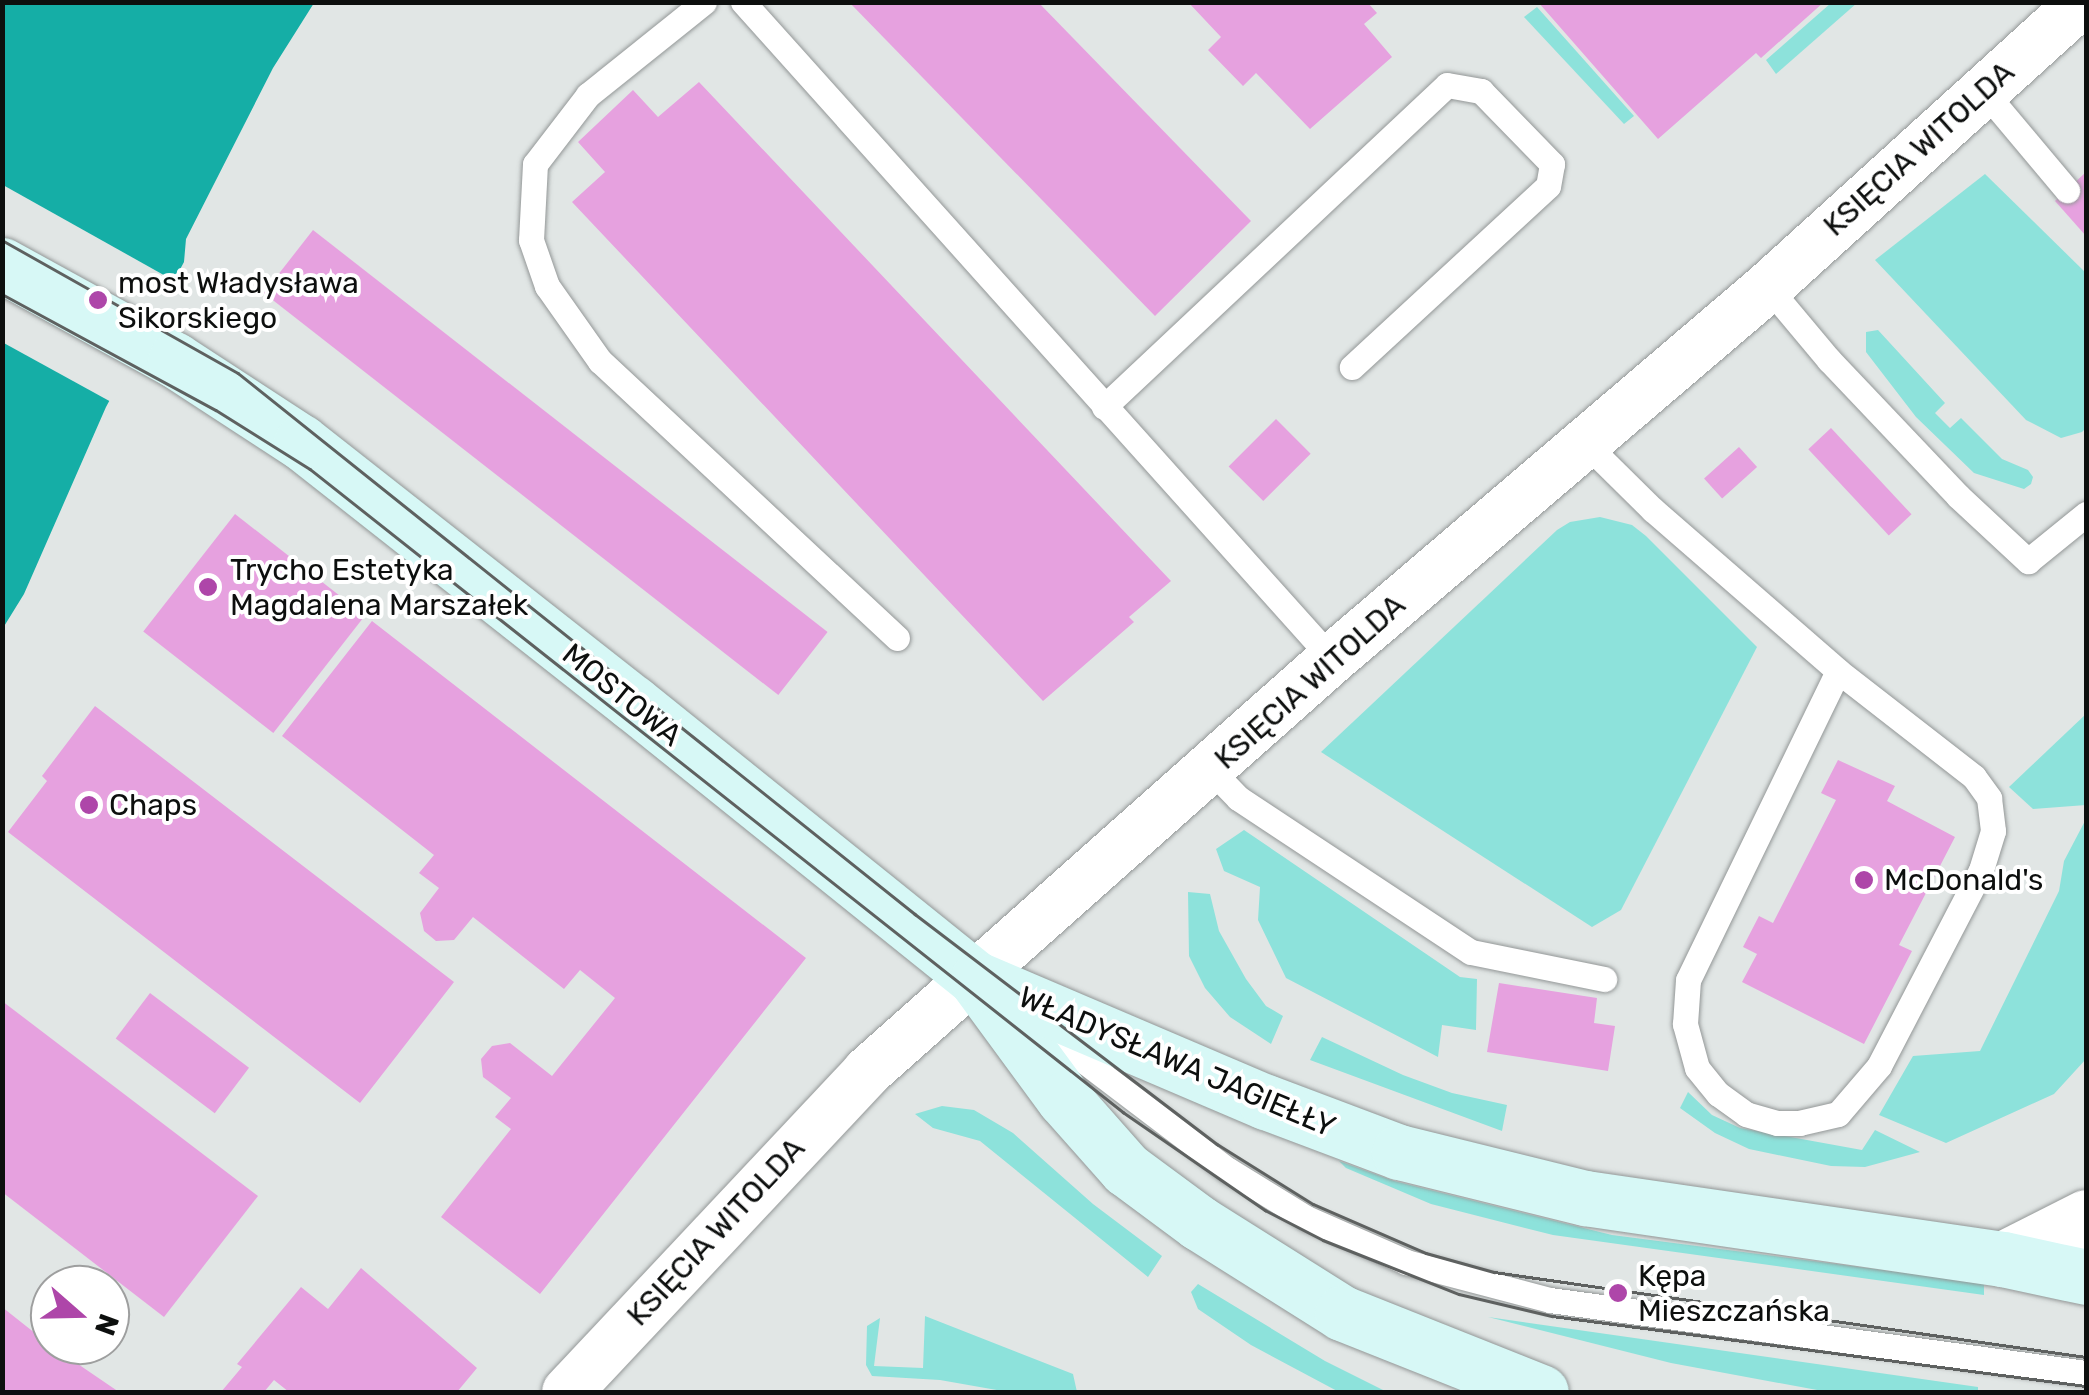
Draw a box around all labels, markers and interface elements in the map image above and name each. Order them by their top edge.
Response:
street label: KSIĘCIA WITOLDA [1816,54,2022,244]
place label: most Władysława Sikorskiego [118,265,359,336]
marker: most Władysława Sikorskiego [87,289,109,311]
place label: Trycho Estetyka Magdalena Marszałek [230,552,528,622]
marker: Trycho Estetyka Magdalena Marszałek [195,574,221,600]
street label: KSIĘCIA WITOLDA [1207,587,1413,777]
street label: MOSTOWA [555,636,689,754]
place label: Chaps [109,787,197,823]
marker: Chaps [78,794,100,816]
place label: McDonald's [1884,862,2043,898]
marker: McDonald's [1853,869,1875,891]
street label: WŁADYSŁAWA JAGIEŁŁY [1013,979,1341,1145]
street label: KSIĘCIA WITOLDA [619,1130,813,1334]
place label: Kępa Mieszczańska [1638,1258,1830,1328]
north arrow [30,1265,130,1365]
marker: Kępa Mieszczańska [1607,1282,1629,1304]
text: N [88,1310,126,1340]

